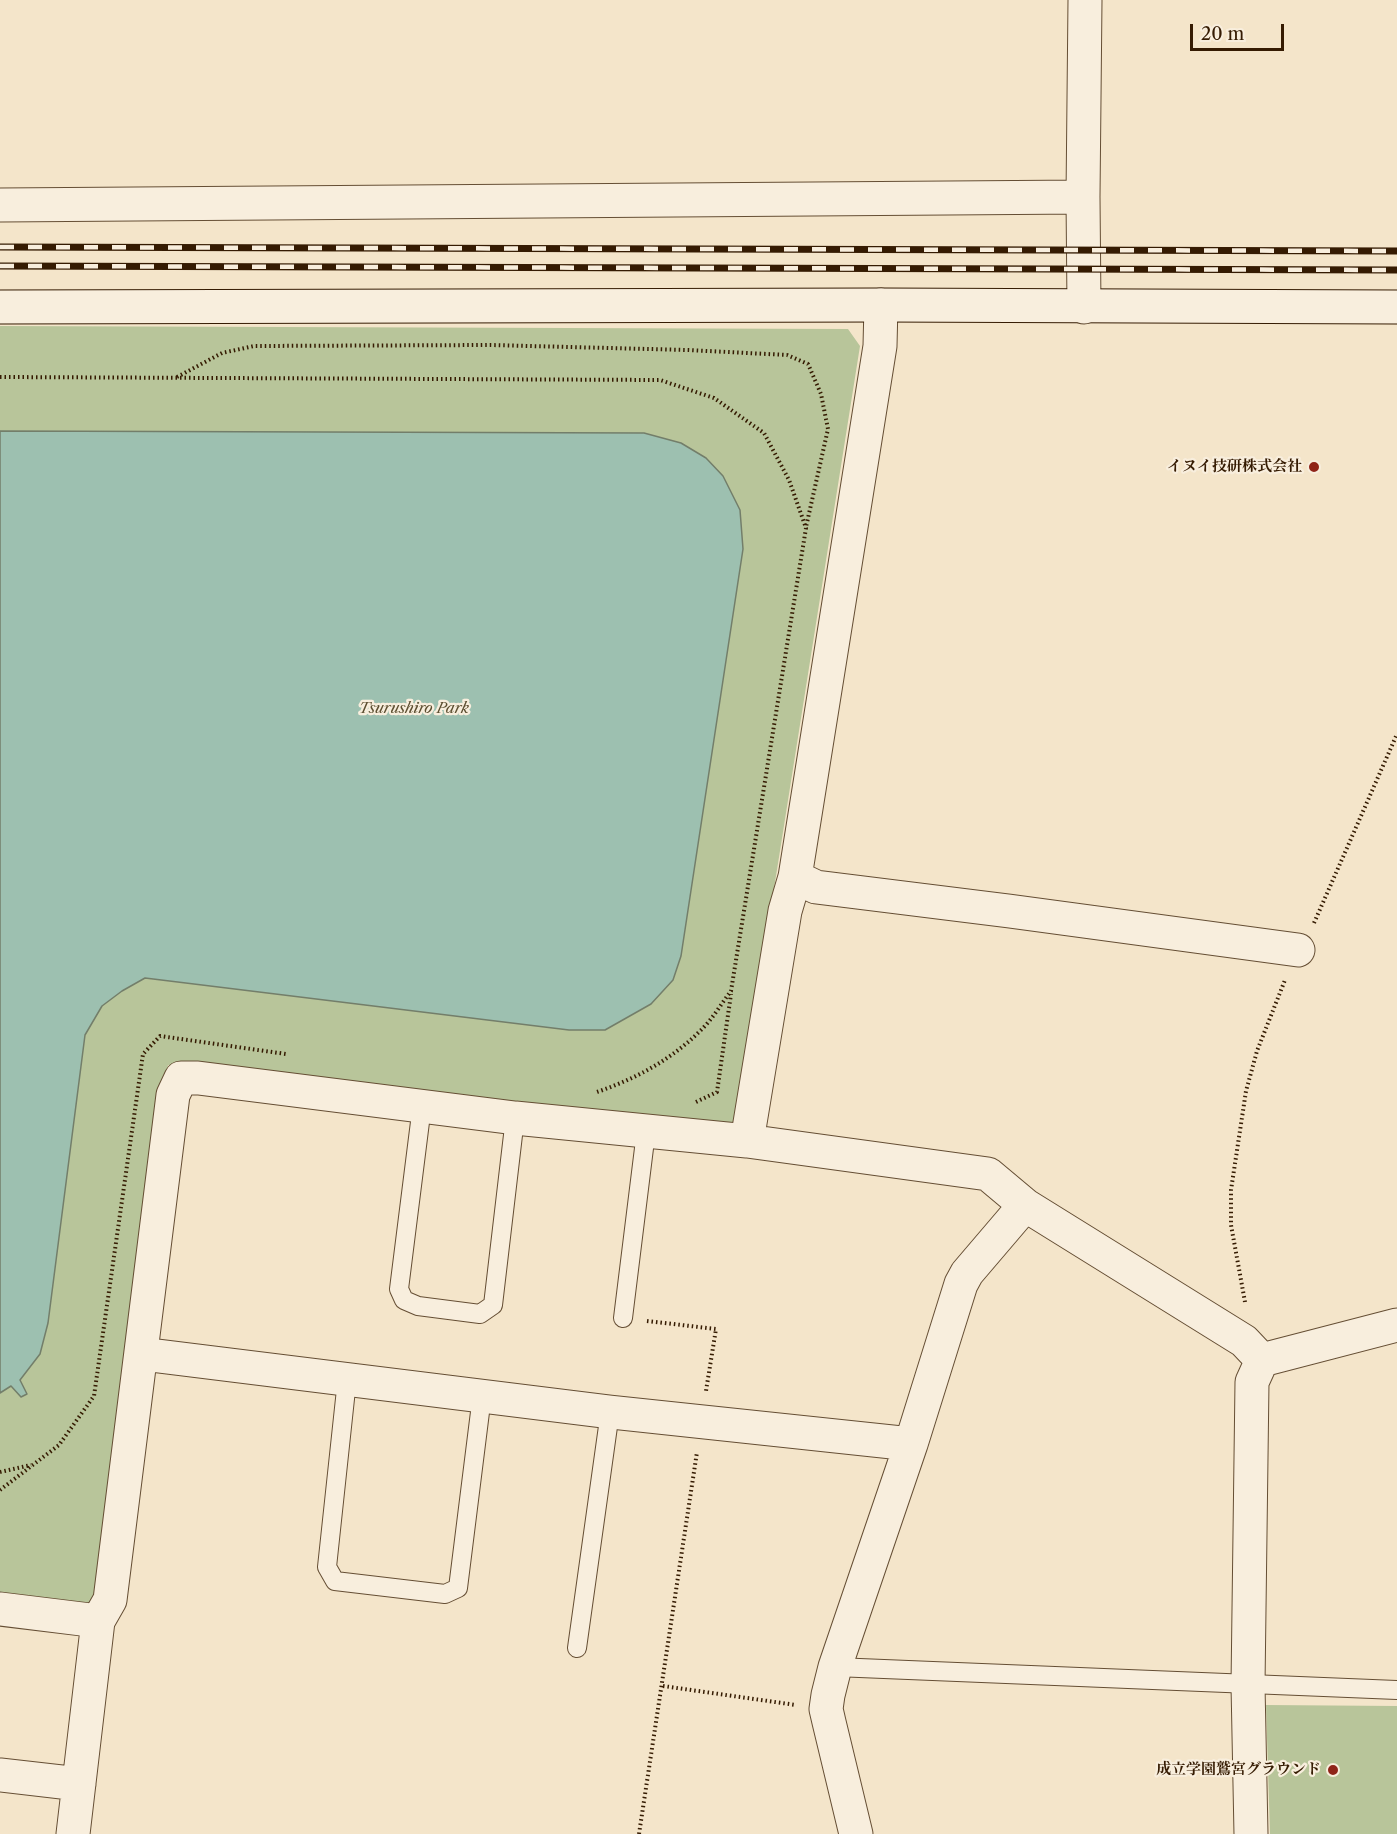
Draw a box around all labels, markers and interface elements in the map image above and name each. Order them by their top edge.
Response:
scale bar [1193,12,1288,50]
text: 20 m [1201,23,1244,45]
place label: イヌイ技研株式会社 [1167,458,1302,476]
marker: イヌイ技研株式会社 [1307,460,1321,474]
park label: Tsurushiro Park [359,700,469,718]
place label: 成立学園鷲宮グラウンド [1156,1761,1321,1779]
marker: 成立学園鷲宮グラウンド [1326,1763,1340,1777]

